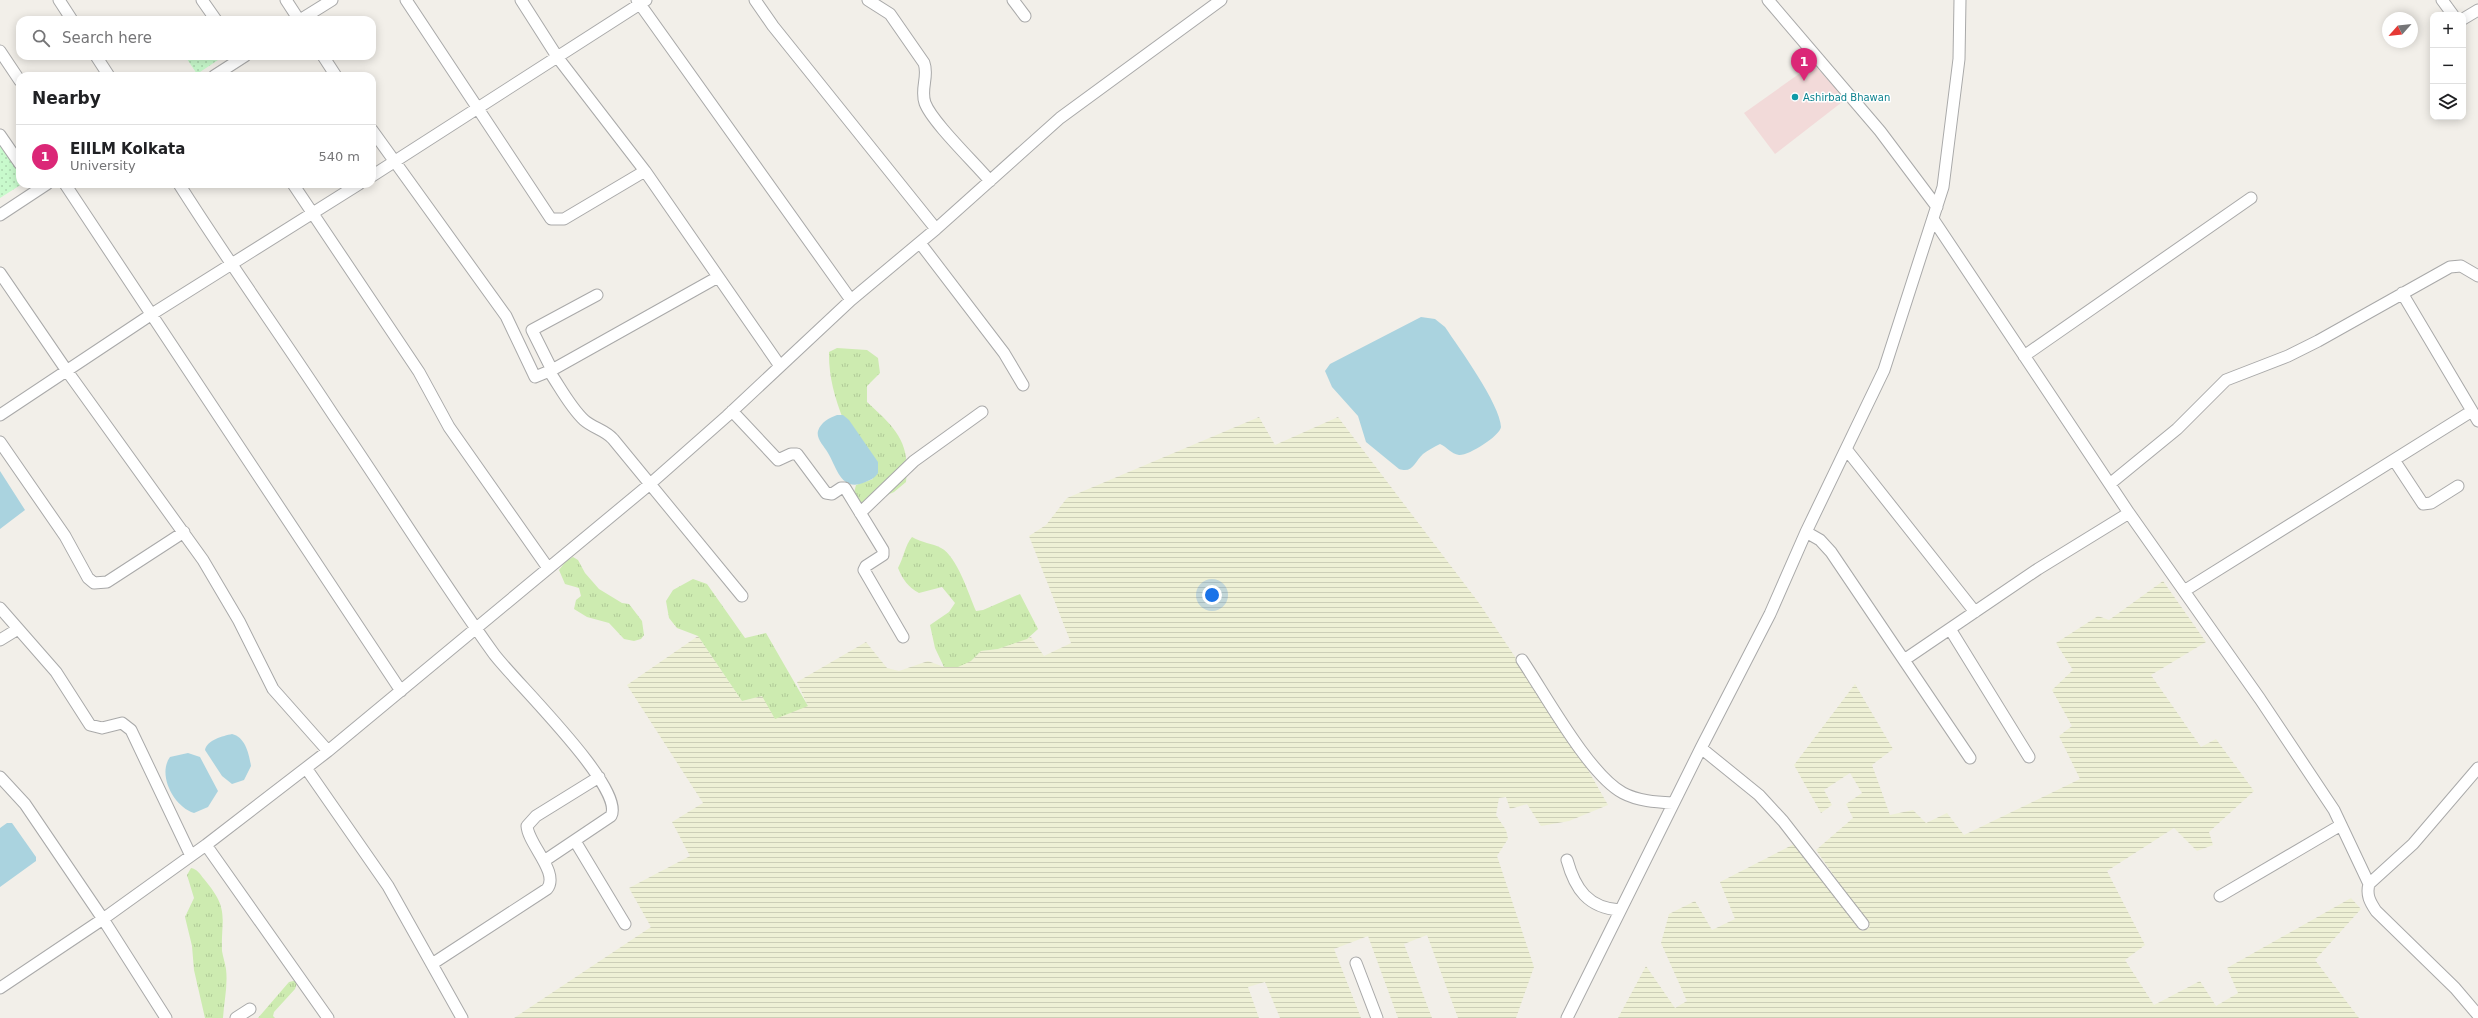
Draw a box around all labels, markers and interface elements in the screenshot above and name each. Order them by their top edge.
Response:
north arrow [2382,12,2418,48]
map controls [2430,12,2466,120]
button: + [2430,12,2466,48]
search box [16,16,376,60]
icon: search [30,27,52,49]
text: Search here [62,29,152,47]
pin: 1 [1791,48,1817,81]
button: − [2430,48,2466,84]
button: layers [2430,84,2466,120]
text: Nearby [32,88,101,108]
marker: Ashirbad Bhawan [1790,92,1800,102]
place label: Ashirbad Bhawan [1803,92,1890,103]
text: EIILM Kolkata [70,140,185,158]
text: 1 [40,149,50,164]
text: 540 m [318,149,360,164]
text: University [70,158,136,173]
your location [1202,585,1222,605]

